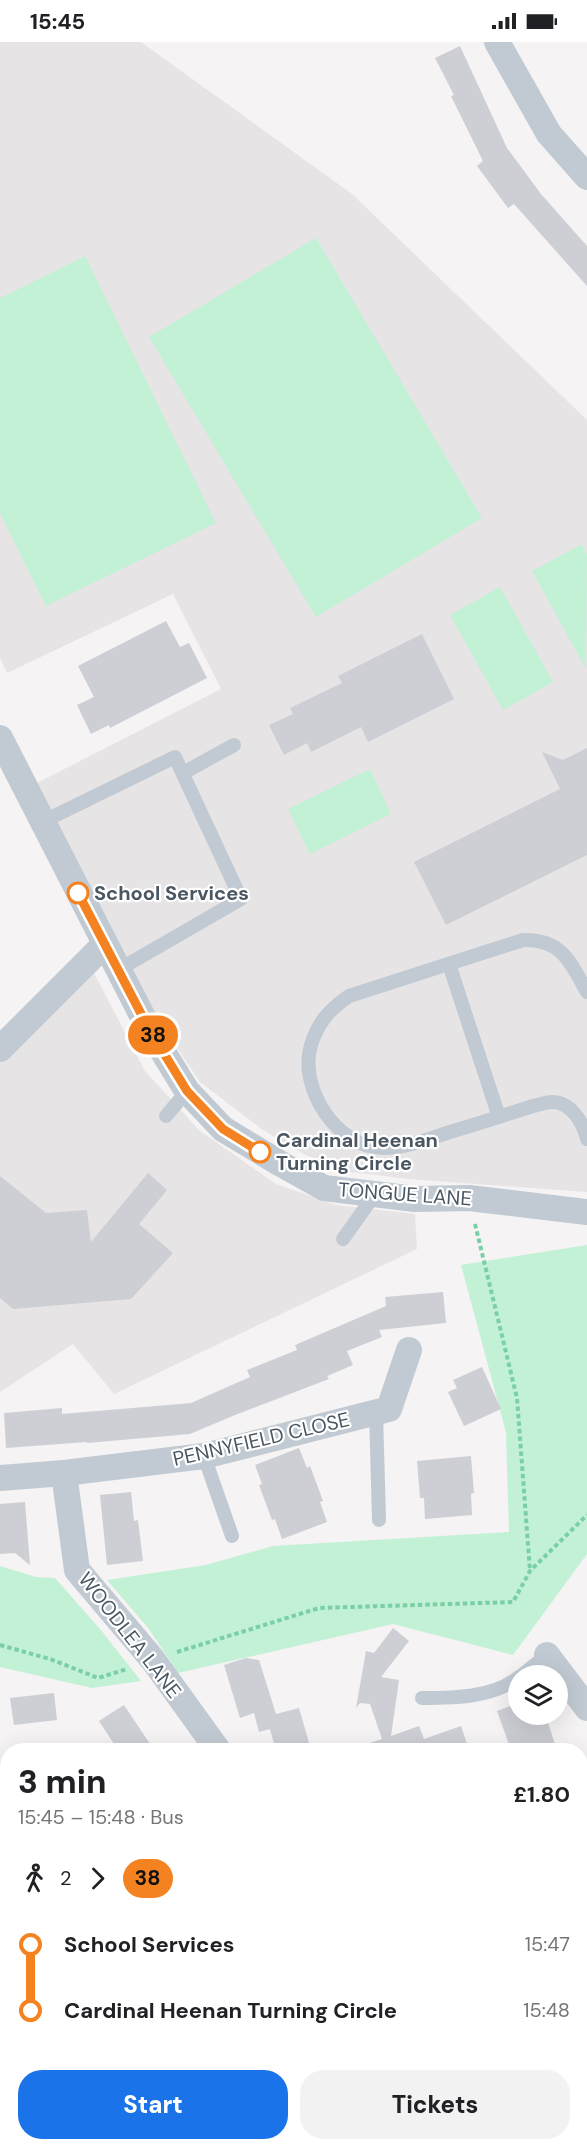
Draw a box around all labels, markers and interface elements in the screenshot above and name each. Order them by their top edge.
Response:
text: 15:45 [30,7,85,36]
place label: School Services [94,880,249,906]
marker: School Services [67,882,89,904]
line badge: 38 [126,1016,180,1054]
text: 38 [140,1021,166,1049]
place label: Cardinal Heenan Turning Circle [276,1127,438,1176]
marker: Cardinal Heenan Turning Circle [249,1141,271,1163]
street label: TONGUE LANE [337,1176,473,1212]
street label: PENNYFIELD CLOSE [170,1406,352,1472]
street label: WOODLEA LANE [73,1567,187,1703]
map controls [508,1665,568,1725]
button: layers [508,1665,568,1725]
text: 3 min [18,1760,106,1803]
text: £1.80 [513,1780,570,1809]
text: 15:45 – 15:48 · Bus [18,1804,184,1830]
icon: walk [18,1862,51,1895]
icon: forward [81,1862,114,1895]
text: 38 [135,1864,161,1892]
text: 2 [60,1865,72,1891]
text: School Services [64,1930,234,1959]
text: 15:47 [525,1931,570,1957]
text: Cardinal Heenan Turning Circle [64,1996,397,2025]
text: 15:48 [523,1997,570,2023]
button: Start [18,2070,288,2139]
button: Tickets [300,2070,570,2139]

